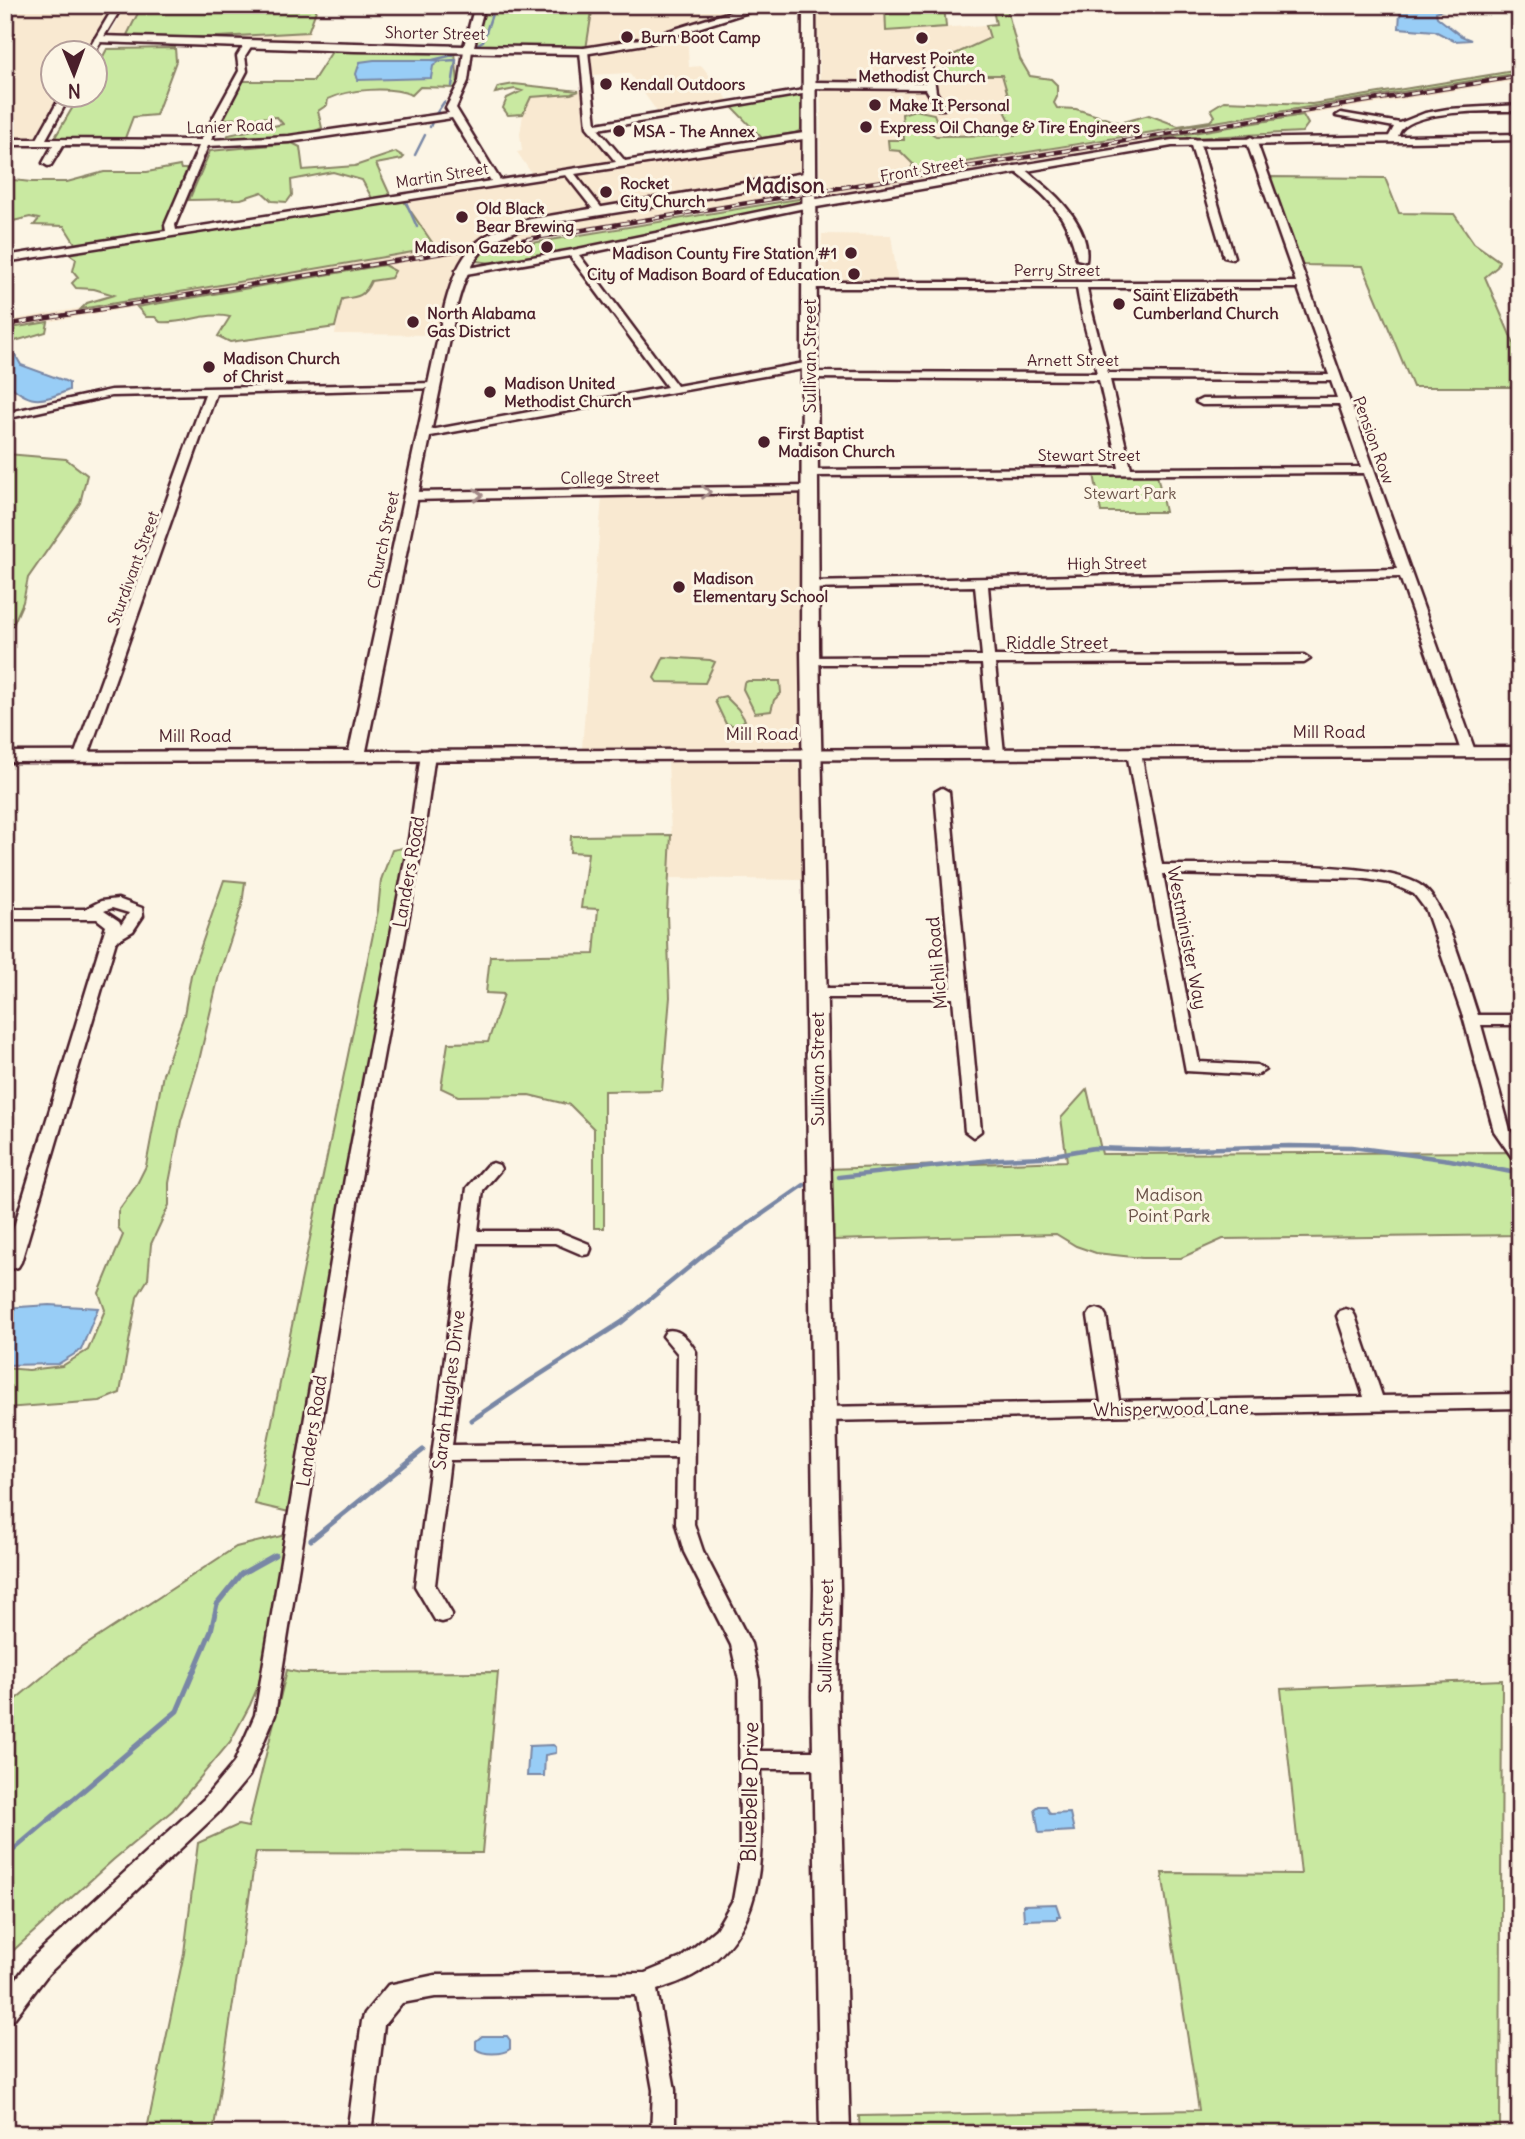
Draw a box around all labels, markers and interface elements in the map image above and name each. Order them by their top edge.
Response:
street label: Shorter Street [385,22,486,44]
place label: Burn Boot Camp [641,27,761,48]
marker: Burn Boot Camp [619,29,635,45]
marker: Harvest Pointe Methodist Church [914,30,930,46]
north arrow [38,38,108,108]
place label: Harvest Pointe Methodist Church [858,48,986,86]
place label: Kendall Outdoors [620,74,745,94]
marker: Kendall Outdoors [598,76,614,92]
text: N [68,79,81,103]
place label: Make It Personal [889,95,1010,115]
marker: Make It Personal [867,97,883,113]
street label: Lanier Road [186,114,274,138]
place label: Express Oil Change & Tire Engineers [880,117,1140,138]
marker: Express Oil Change & Tire Engineers [858,119,874,135]
place label: MSA - The Annex [633,121,755,141]
marker: MSA - The Annex [611,123,627,139]
street label: Front Street [879,152,966,186]
street label: Martin Street [394,158,490,192]
district label: Madison [745,172,825,199]
place label: Rocket City Church [620,173,705,212]
marker: Rocket City Church [598,184,614,200]
place label: Old Black Bear Brewing [476,198,574,237]
marker: Old Black Bear Brewing [454,209,470,225]
place label: Madison Gazebo [414,237,533,257]
marker: Madison Gazebo [539,239,555,255]
place label: Madison County Fire Station #1 [612,243,837,264]
marker: Madison County Fire Station #1 [843,245,859,261]
street label: Perry Street [1014,260,1101,280]
place label: City of Madison Board of Education [587,264,840,285]
marker: City of Madison Board of Education [846,266,862,282]
place label: Saint Elizabeth Cumberland Church [1133,285,1279,323]
marker: Saint Elizabeth Cumberland Church [1111,296,1127,312]
street label: Sullivan Street [798,299,821,413]
place label: North Alabama Gas District [427,303,536,341]
marker: North Alabama Gas District [405,314,421,330]
place label: Madison Church of Christ [223,348,340,386]
street label: Arnett Street [1027,350,1120,370]
marker: Madison Church of Christ [201,359,217,375]
place label: Madison United Methodist Church [504,373,631,411]
marker: Madison United Methodist Church [482,384,498,400]
street label: Pension Row [1349,394,1399,487]
place label: First Baptist Madison Church [778,423,895,461]
marker: First Baptist Madison Church [756,434,772,450]
street label: Stewart Street [1038,445,1141,465]
street label: College Street [560,466,660,488]
park label: Stewart Park [1084,483,1176,503]
one-way arrow [701,484,712,500]
one-way arrow [474,487,484,503]
street label: Church Street [363,489,403,591]
street label: Sturdivant Street [103,507,163,628]
street label: High Street [1067,552,1148,574]
place label: Madison Elementary School [693,568,828,607]
marker: Madison Elementary School [671,579,687,595]
street label: Riddle Street [1006,631,1108,654]
street label: Mill Road [1292,720,1366,743]
street label: Mill Road [725,722,799,745]
street label: Mill Road [158,724,232,747]
street label: Landers Road [387,814,430,929]
street label: Westminister Way [1162,864,1213,1012]
street label: Michli Road [921,915,952,1010]
street label: Sullivan Street [806,1012,829,1126]
park label: Madison Point Park [1128,1183,1210,1227]
street label: Sarah Hughes Drive [427,1309,470,1471]
street label: Landers Road [291,1373,332,1488]
street label: Whisperwood Lane [1093,1396,1249,1421]
street label: Sullivan Street [813,1579,838,1693]
street label: Bluebelle Drive [735,1722,764,1862]

